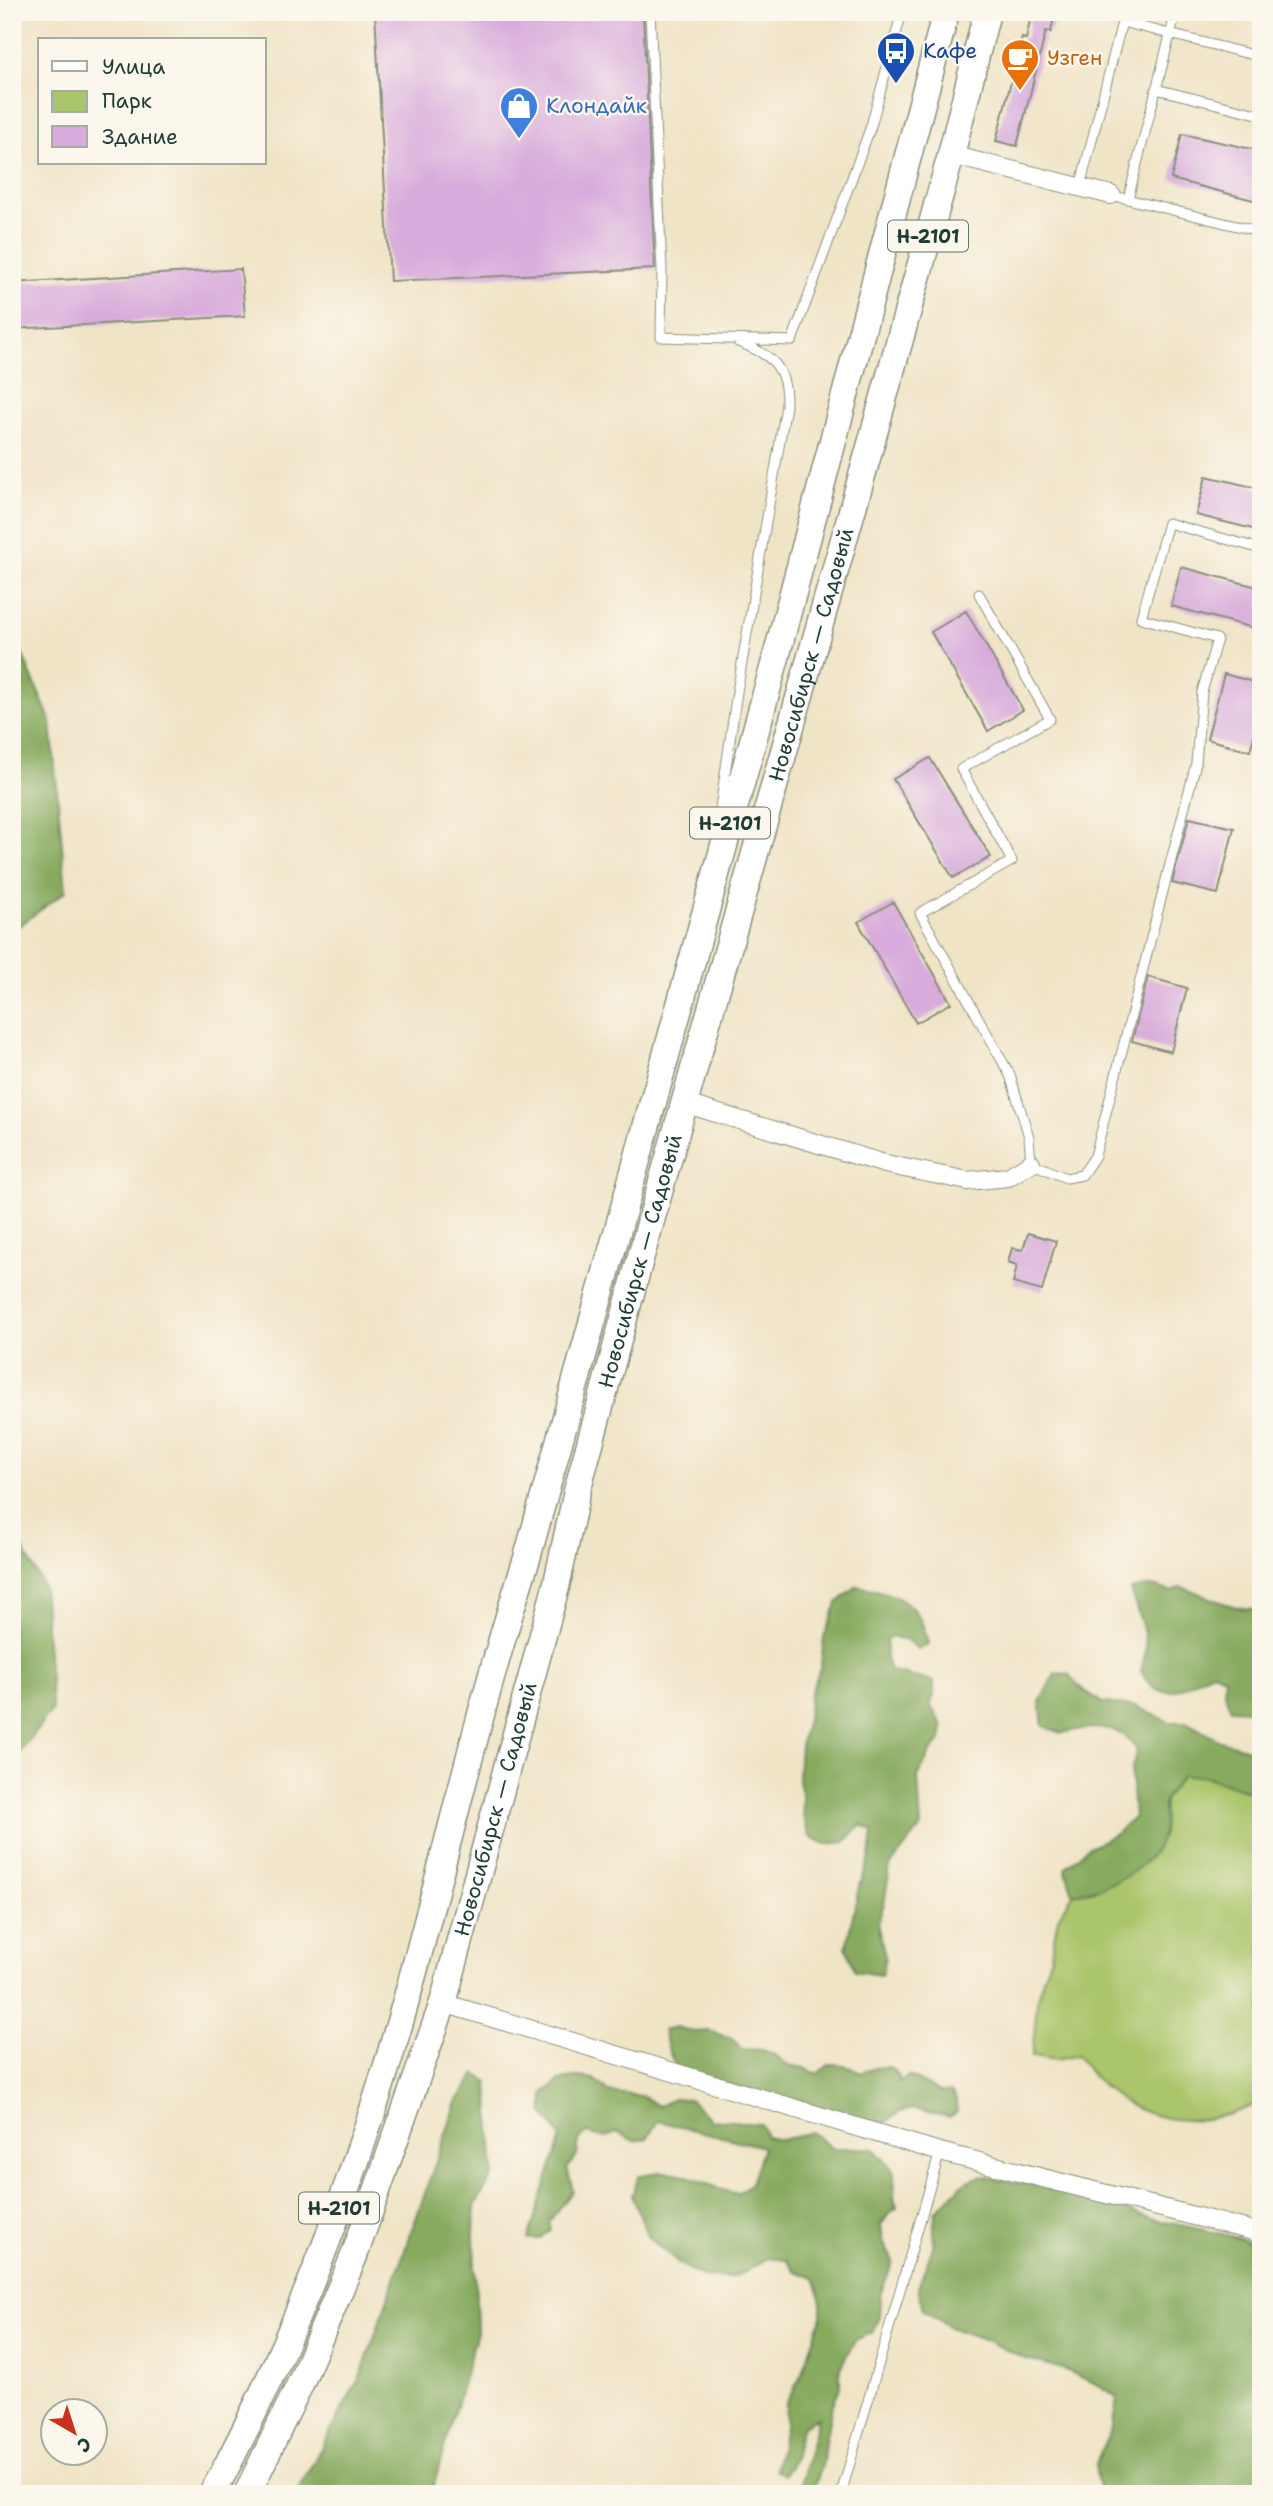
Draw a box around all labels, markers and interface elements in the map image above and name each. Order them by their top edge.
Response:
bus stop icon: Кафе [875,30,917,85]
place label: Кафе [923,37,977,65]
cafe icon: Узген [999,37,1041,92]
legend [38,38,266,164]
place label: Узген [1047,44,1102,72]
text: Улица [102,53,165,81]
shop icon: Клондайк [498,85,540,140]
text: Парк [102,87,152,115]
place label: Клондайк [546,92,647,120]
text: Здание [102,123,178,151]
road number: Н-2101 [888,220,968,252]
street label: Новосибирск — Садовый [762,524,861,785]
road number: Н-2101 [690,808,770,838]
street label: Новосибирск — Садовый [592,1131,689,1391]
street label: Новосибирск — Садовый [448,1679,544,1940]
road number: Н-2101 [299,2192,379,2224]
north arrow [38,2398,108,2468]
text: С [72,2431,97,2458]

